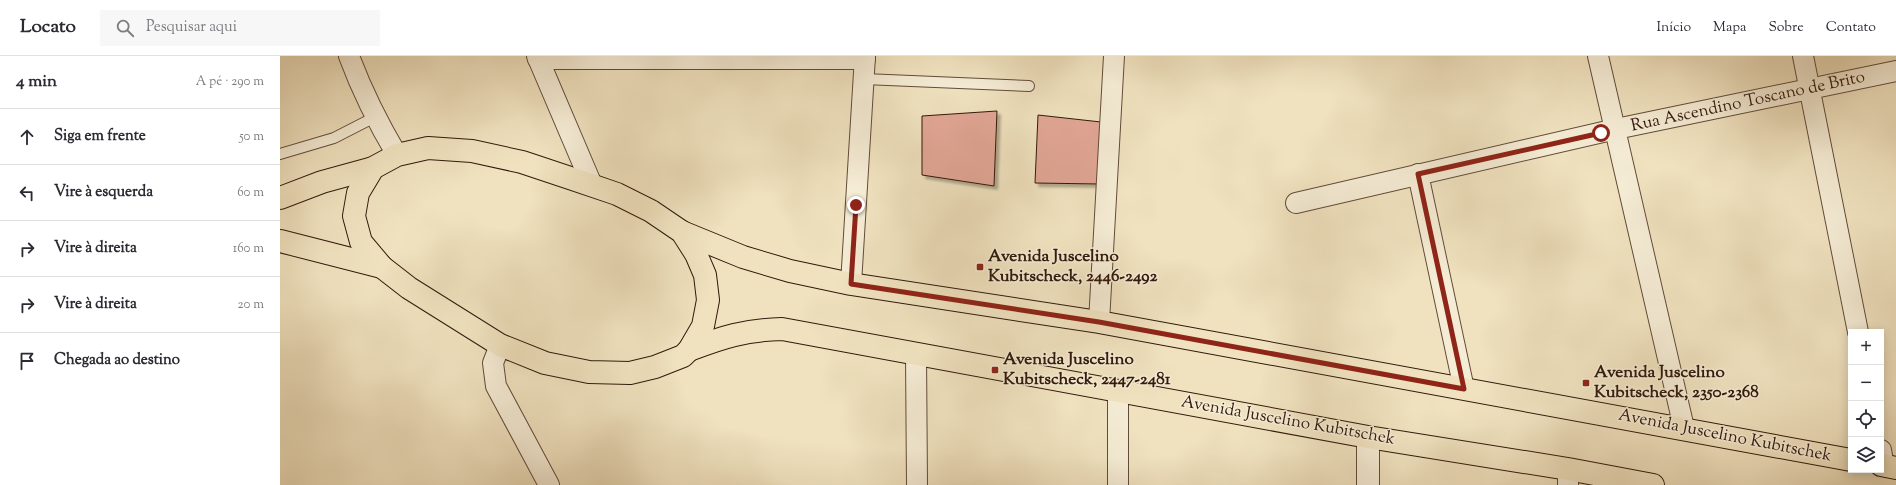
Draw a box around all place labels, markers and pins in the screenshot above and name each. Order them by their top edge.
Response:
place label: Avenida Juscelino Kubitscheck, 2446-2492 [988,245,1158,289]
marker: Avenida Juscelino Kubitscheck, 2446-2492 [975,262,985,272]
place label: Avenida Juscelino Kubitscheck, 2447-2481 [1003,348,1171,392]
place label: Avenida Juscelino Kubitscheck, 2350-2368 [1594,361,1759,405]
marker: Avenida Juscelino Kubitscheck, 2447-2481 [990,365,1000,375]
marker: Avenida Juscelino Kubitscheck, 2350-2368 [1581,378,1591,388]

